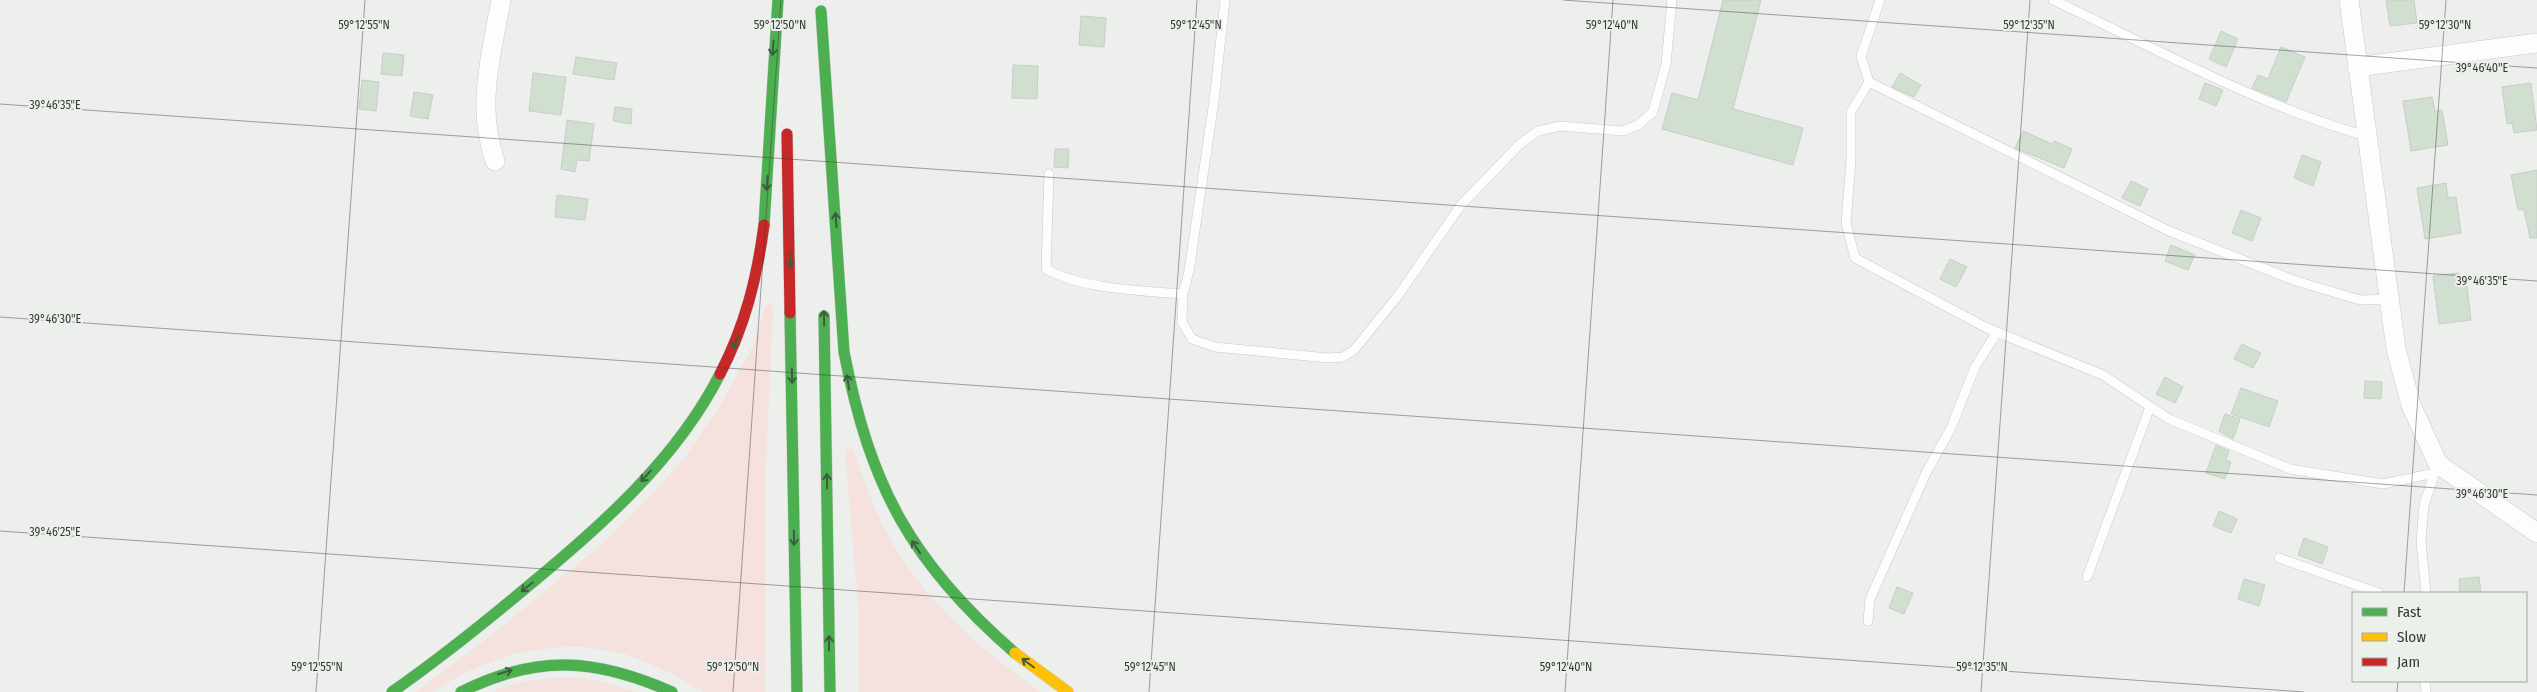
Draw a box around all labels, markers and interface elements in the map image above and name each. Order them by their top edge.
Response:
text: 59°12'55"N [338,18,390,32]
text: 59°12'50"N [754,18,806,32]
text: 59°12'45"N [1170,18,1222,32]
text: 59°12'40"N [1586,18,1638,32]
text: 59°12'35"N [2003,18,2055,32]
text: 59°12'30"N [2419,18,2471,32]
one-way arrow [769,40,778,56]
text: 39°46'40"E [2456,61,2509,75]
text: 39°46'35"E [29,98,81,112]
one-way arrow [763,175,772,191]
one-way arrow [831,212,840,228]
one-way arrow [785,252,794,268]
text: 39°46'35"E [2456,274,2508,288]
one-way arrow [819,311,829,327]
text: 39°46'30"E [29,312,82,326]
one-way arrow [730,334,740,349]
one-way arrow [787,368,796,384]
one-way arrow [843,374,853,390]
one-way arrow [640,470,652,483]
one-way arrow [822,473,832,490]
text: 39°46'30"E [2456,487,2509,501]
text: 39°46'25"E [29,525,81,539]
one-way arrow [789,530,799,546]
one-way arrow [911,541,921,555]
one-way arrow [521,582,534,593]
legend [2352,592,2527,682]
text: Fast [2397,603,2421,621]
text: Slow [2397,628,2426,646]
one-way arrow [824,636,834,652]
text: Jam [2397,653,2420,671]
one-way arrow [1022,658,1035,669]
text: 59°12'55"N [291,660,343,674]
text: 59°12'50"N [707,660,759,674]
text: 59°12'45"N [1124,660,1176,674]
text: 59°12'40"N [1540,660,1592,674]
text: 59°12'35"N [1956,660,2008,674]
one-way arrow [497,667,513,677]

